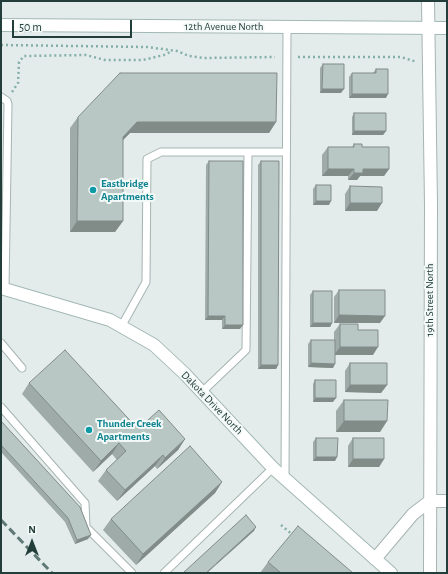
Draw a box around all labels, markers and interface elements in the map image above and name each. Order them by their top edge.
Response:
scale bar [14,12,134,38]
street label: 12th Avenue North [184,20,264,34]
text: 50 m [19,21,42,33]
place label: Eastbridge Apartments [101,177,154,203]
marker: Eastbridge Apartments [88,185,98,195]
street label: 19th Street North [423,263,437,337]
street label: Dakota Drive North [178,369,246,437]
place label: Thunder Creek Apartments [97,417,162,443]
marker: Thunder Creek Apartments [84,425,94,435]
north arrow [12,522,52,562]
text: N [28,524,36,535]

